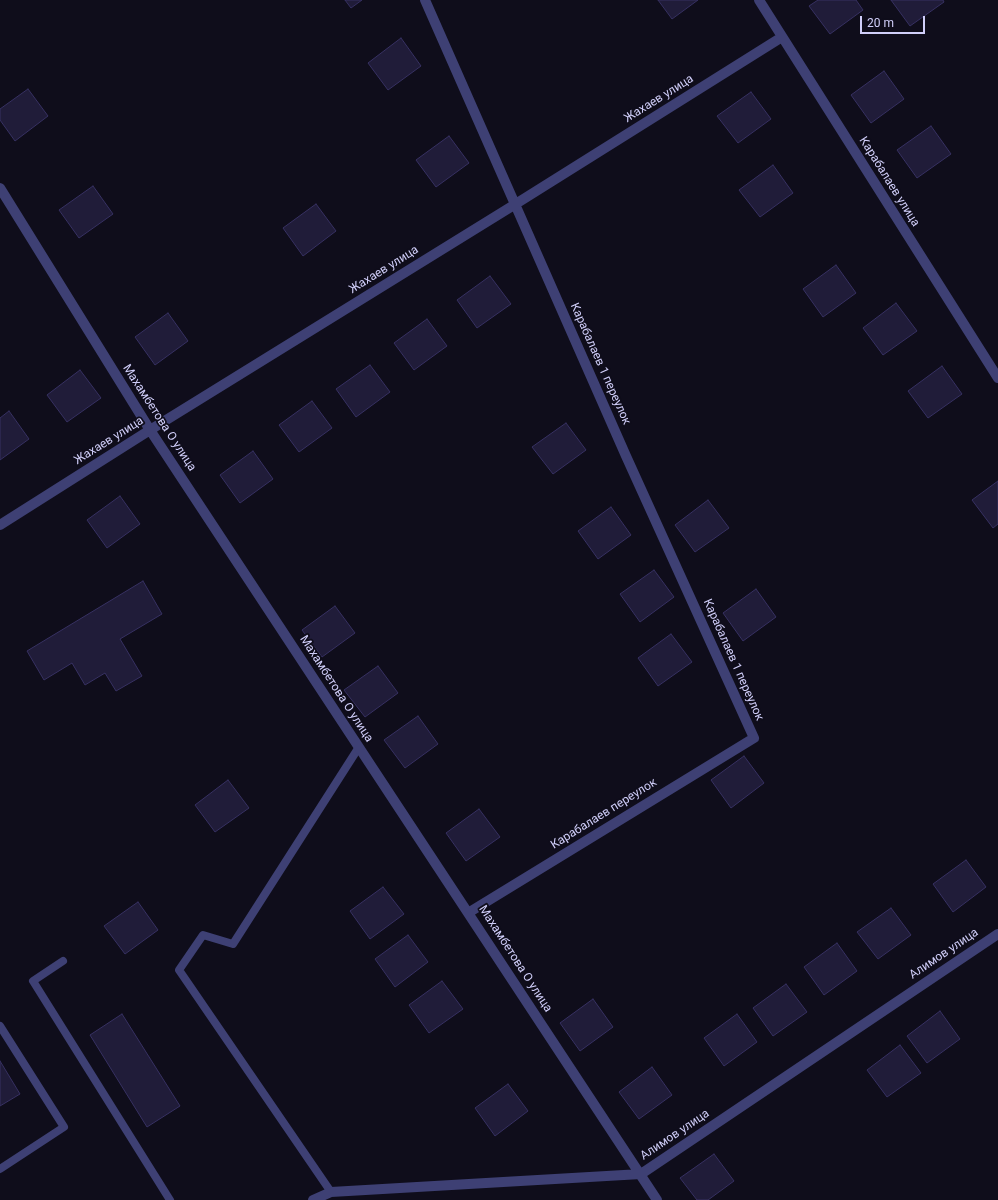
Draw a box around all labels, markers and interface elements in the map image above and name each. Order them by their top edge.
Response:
scale bar [862,8,927,34]
text: 20 m [867,16,894,30]
street label: Жахаев улица [622,72,696,126]
street label: Карабалаев улица [856,134,922,230]
street label: Жахаев улица [347,243,421,297]
street label: Карабалаев 1 переулок [567,301,633,427]
street label: Махамбетова О улица [119,362,199,474]
street label: Жахаев улица [72,414,146,468]
street label: Карабалаев 1 переулок [700,597,766,723]
street label: Махамбетова О улица [296,633,376,745]
street label: Карабалаев переулок [548,775,660,853]
street label: Махамбетова О улица [475,903,555,1015]
street label: Алимов улица [907,926,981,982]
street label: Алимов улица [638,1107,712,1163]

